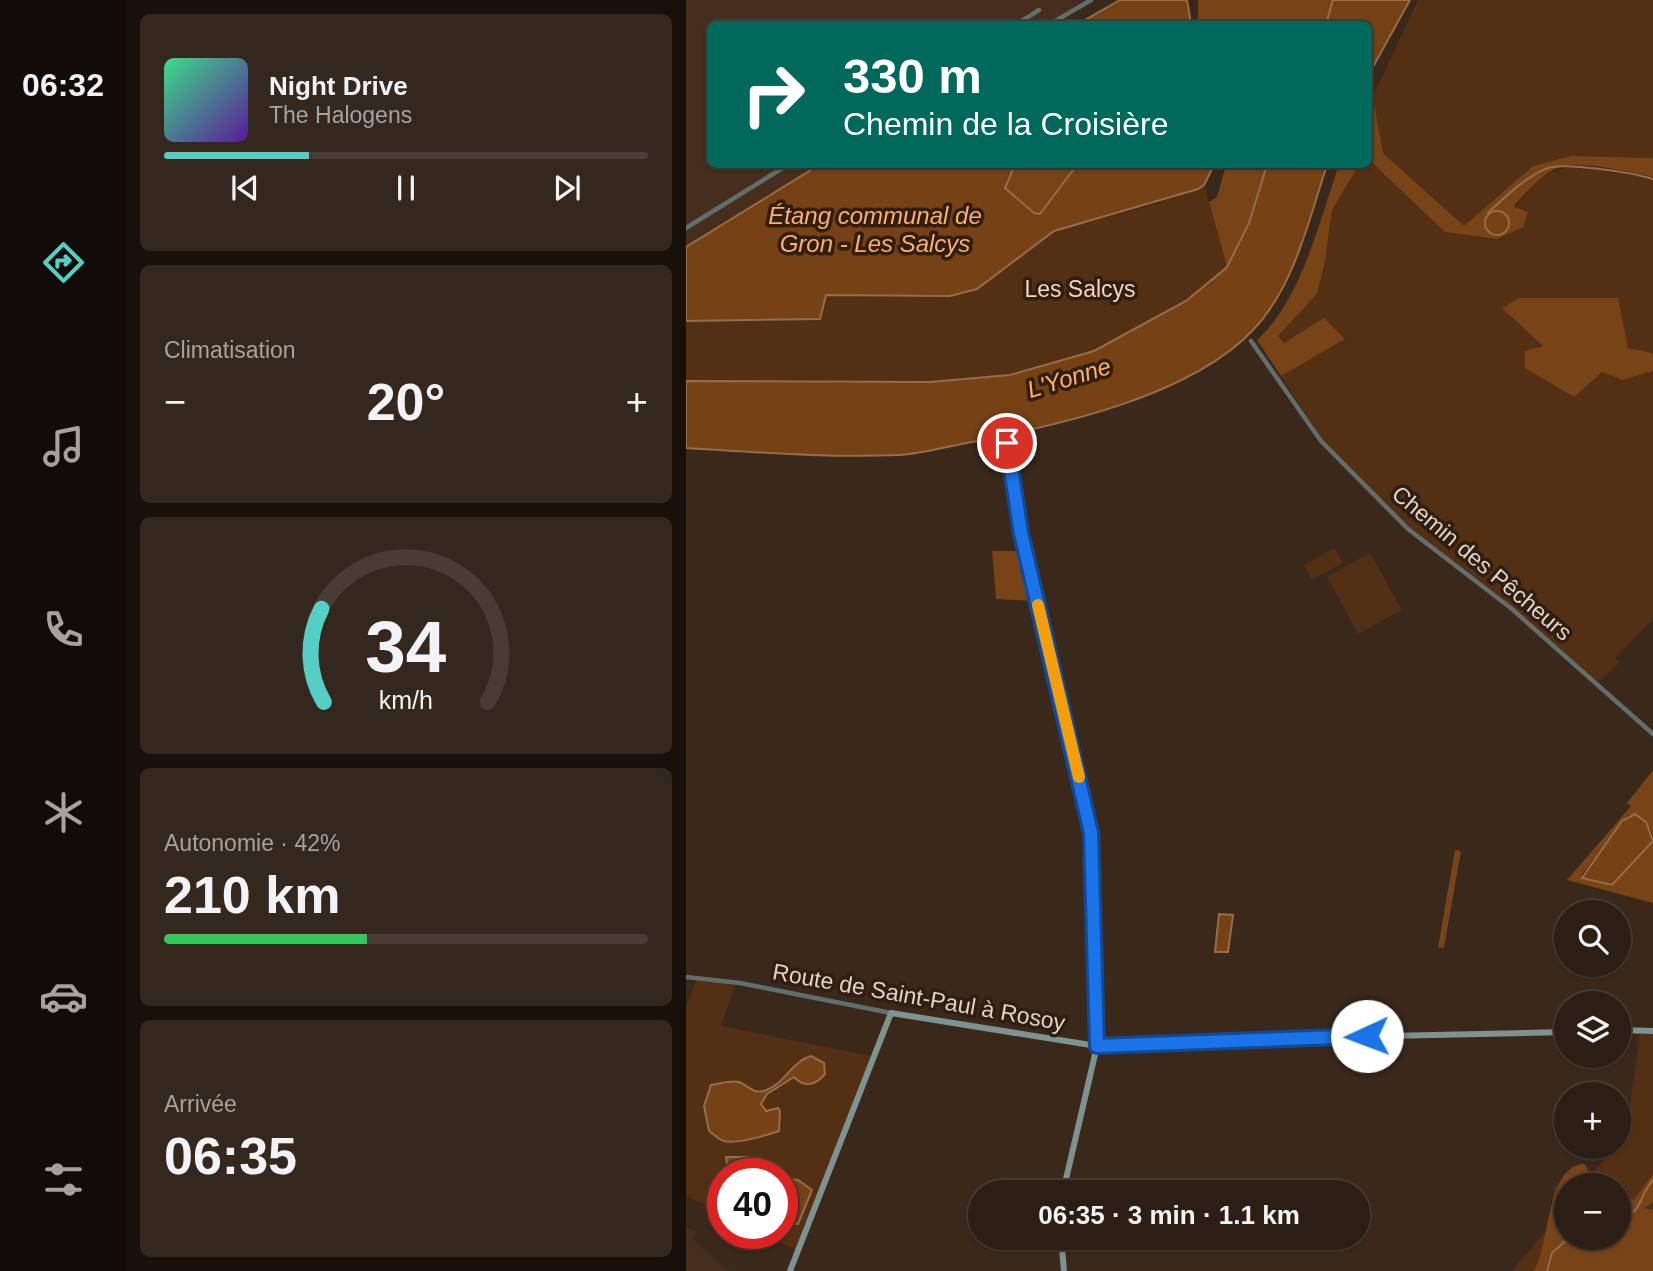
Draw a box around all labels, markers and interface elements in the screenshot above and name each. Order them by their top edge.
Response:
icon: right [728,49,819,140]
text: 330 m [843,49,982,103]
text: 06:32 [22,67,104,103]
text: Night Drive [269,71,408,101]
text: The Halogens [269,102,412,128]
text: Chemin de la Croisière [843,106,1168,142]
icon: previous [226,169,264,207]
icon: pause [387,169,425,207]
icon: next [548,169,586,207]
water label: Étang communal de Gron - Les Salcys [768,202,982,257]
icon: directions [39,238,88,287]
park label: Les Salcys [1024,276,1136,302]
text: Climatisation [164,337,296,363]
water label: L'Yonne [1024,352,1114,403]
text: 20° [367,373,445,431]
text: − [164,381,186,423]
text: + [626,381,648,423]
pin [977,413,1037,473]
icon: music [39,422,88,471]
icon: arrive [988,424,1026,462]
street label: Chemin des Pêcheurs [1387,480,1577,646]
icon: phone [39,605,88,654]
text: 34 [366,606,447,687]
text: km/h [379,685,433,713]
icon: climate [39,788,88,837]
text: Autonomie · 42% [164,830,340,856]
text: 210 km [164,866,340,924]
map controls [1554,900,1631,1250]
button: search [1554,900,1631,977]
street label: Route de Saint-Paul à Rosoy [771,958,1068,1036]
icon: car [39,972,88,1021]
button: layers [1554,991,1631,1068]
position arrow [1330,999,1404,1073]
button: + [1554,1082,1631,1159]
text: Arrivée [164,1091,237,1117]
text: 06:35 [164,1127,297,1185]
icon: filters [39,1155,88,1204]
speed limit sign: 40 [707,1158,798,1249]
button: − [1554,1173,1631,1250]
text: 06:35 · 3 min · 1.1 km [1038,1200,1300,1230]

